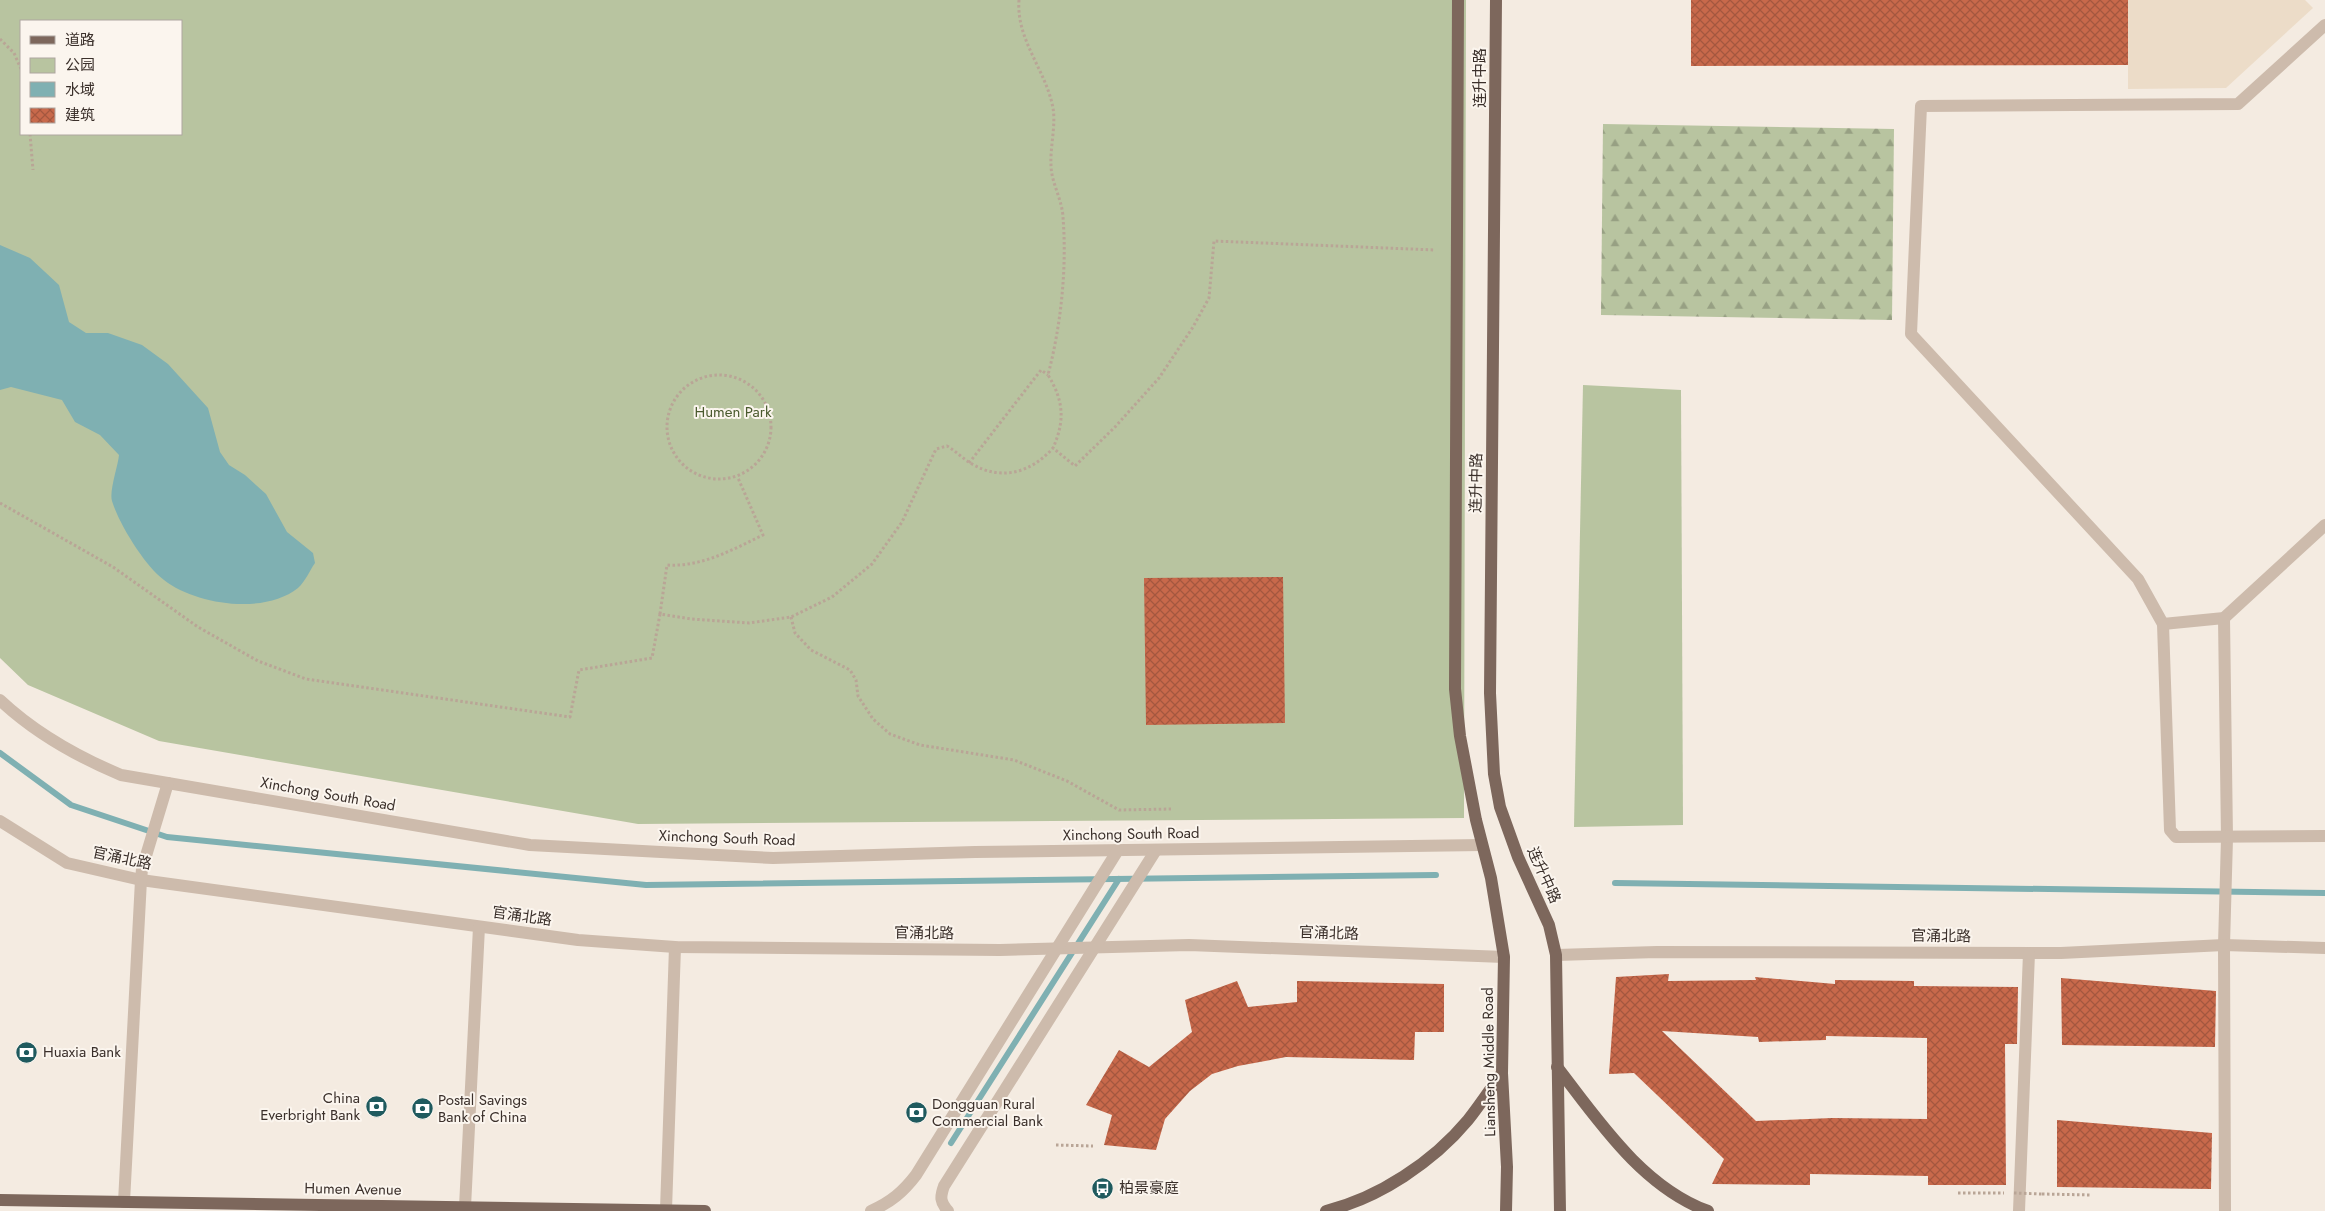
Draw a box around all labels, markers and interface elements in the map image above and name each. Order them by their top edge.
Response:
legend [20,20,182,135]
text: 道路 [65,29,95,51]
street label: 连升中路 [1469,48,1491,108]
text: 公园 [65,54,95,76]
text: 水域 [65,79,95,101]
text: 建筑 [65,104,95,126]
park label: Humen Park [694,401,772,423]
street label: 连升中路 [1464,453,1488,513]
street label: Xinchong South Road [259,771,397,817]
street label: Xinchong South Road [1062,822,1200,846]
street label: Xinchong South Road [658,825,796,851]
street label: 官涌北路 [90,841,154,875]
street label: 连升中路 [1522,843,1566,907]
street label: 官涌北路 [491,901,553,931]
street label: 官涌北路 [894,921,954,945]
street label: 官涌北路 [1299,921,1359,945]
street label: 官涌北路 [1911,924,1971,948]
street label: Liansheng Middle Road [1477,987,1501,1137]
bank icon: Huaxia Bank [15,1040,39,1064]
place label: Huaxia Bank [43,1041,121,1063]
place label: China Everbright Bank [260,1087,360,1126]
place label: Postal Savings Bank of China [438,1089,527,1128]
place label: Dongguan Rural Commercial Bank [932,1093,1043,1132]
bank icon: China Everbright Bank [364,1095,388,1119]
bank icon: Postal Savings Bank of China [410,1097,434,1121]
bank icon: Dongguan Rural Commercial Bank [904,1101,928,1125]
bus stop icon: 柏景豪庭 [1091,1176,1115,1200]
street label: Humen Avenue [304,1177,402,1201]
place label: 柏景豪庭 [1119,1177,1179,1199]

